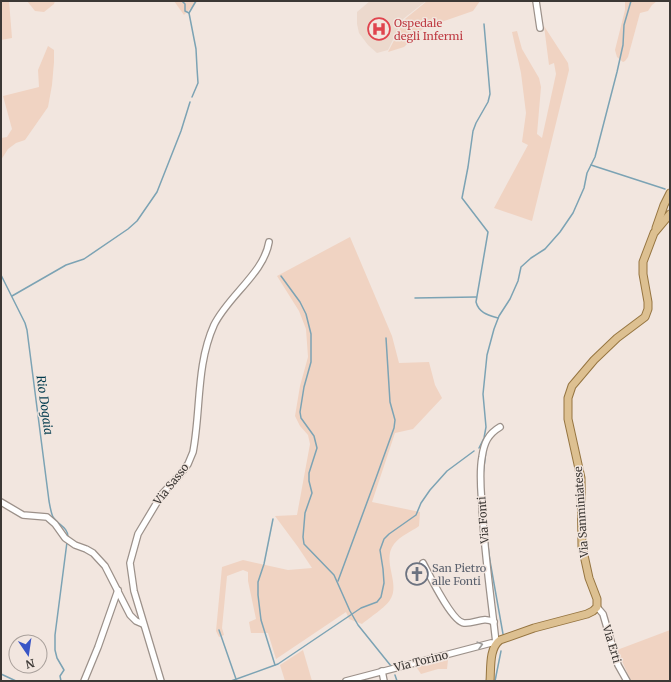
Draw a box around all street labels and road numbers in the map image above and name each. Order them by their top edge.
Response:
street label: Via Sasso [150,460,192,508]
street label: Via Sanminiatese [571,466,591,559]
street label: Via Fonti [474,496,492,545]
street label: Via Erti [599,622,625,665]
street label: Via Torino [392,647,450,675]

